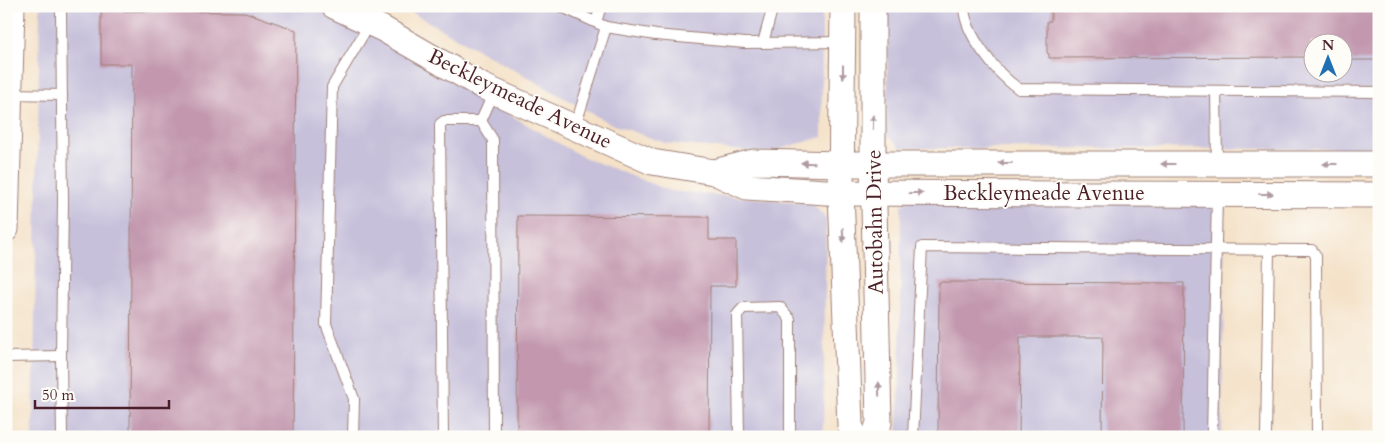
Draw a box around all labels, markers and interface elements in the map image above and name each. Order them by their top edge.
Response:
north arrow [1302,32,1352,82]
text: N [1322,36,1334,55]
street label: Beckleymeade Avenue [423,42,617,156]
one-way arrow [839,65,847,81]
one-way arrow [869,113,877,129]
street label: Autobahn Drive [859,149,891,295]
one-way arrow [799,159,815,167]
one-way arrow [997,159,1013,167]
one-way arrow [1159,159,1175,167]
one-way arrow [1322,160,1338,168]
street label: Beckleymeade Avenue [943,179,1145,208]
one-way arrow [909,189,925,197]
one-way arrow [1258,190,1274,198]
one-way arrow [839,227,847,243]
scale bar [35,378,169,410]
one-way arrow [874,381,882,397]
text: 50 m [42,385,74,405]

